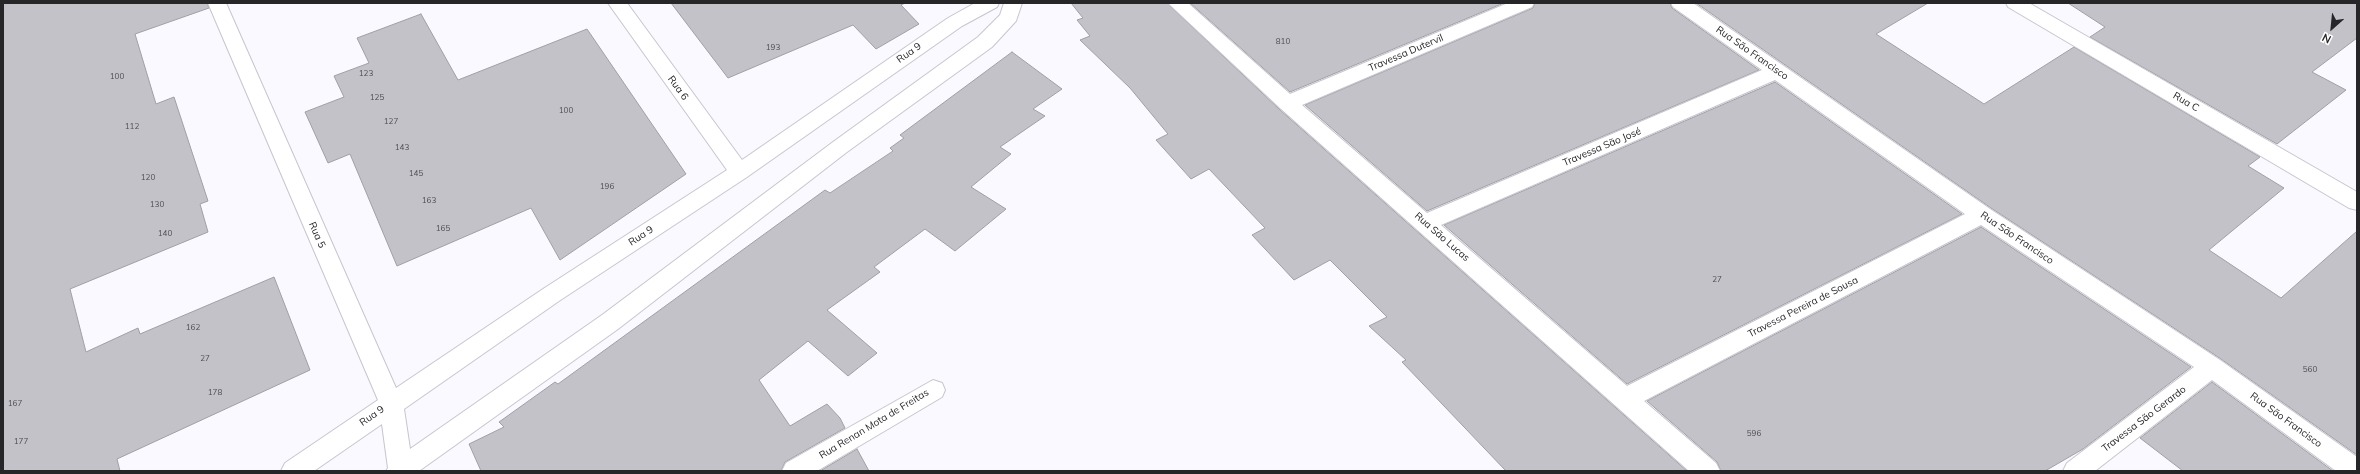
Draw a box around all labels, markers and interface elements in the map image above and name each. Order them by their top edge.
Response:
north arrow [2312,8,2352,48]
street label: Rua São Francisco [1713,24,1791,82]
text: N [2320,31,2333,47]
street label: Travessa Dutervil [1367,32,1445,74]
house number: 810 [1276,37,1290,47]
street label: Rua 9 [894,40,924,66]
house number: 193 [766,43,780,53]
house number: 123 [359,69,373,79]
house number: 100 [110,72,124,82]
street label: Rua 6 [665,73,691,103]
street label: Rua C [2171,90,2201,114]
house number: 125 [370,93,384,103]
house number: 100 [559,106,573,116]
house number: 127 [384,117,398,127]
house number: 112 [125,122,139,132]
street label: Travessa São José [1561,125,1643,169]
house number: 143 [395,143,409,153]
house number: 145 [409,169,423,179]
house number: 120 [141,173,155,183]
house number: 196 [600,182,614,192]
house number: 163 [422,196,436,206]
house number: 130 [150,200,164,210]
street label: Rua São Francisco [1978,209,2056,267]
street label: Rua São Lucas [1412,210,1472,264]
street label: Rua 5 [306,220,328,250]
house number: 165 [436,224,450,234]
street label: Rua 9 [626,224,656,248]
house number: 140 [158,229,172,239]
street label: Travessa Pereira de Sousa [1746,274,1860,340]
house number: 27 [1712,275,1722,285]
house number: 162 [186,323,200,333]
house number: 27 [200,354,210,364]
house number: 560 [2303,365,2317,375]
street label: Travessa São Gerardo [2100,383,2188,455]
street label: Rua Renan Mota de Freitas [817,387,931,461]
house number: 178 [208,388,222,398]
street label: Rua São Francisco [2248,390,2324,450]
house number: 167 [8,399,22,409]
street label: Rua 9 [357,403,387,429]
house number: 596 [1747,429,1761,439]
house number: 177 [14,437,28,447]

